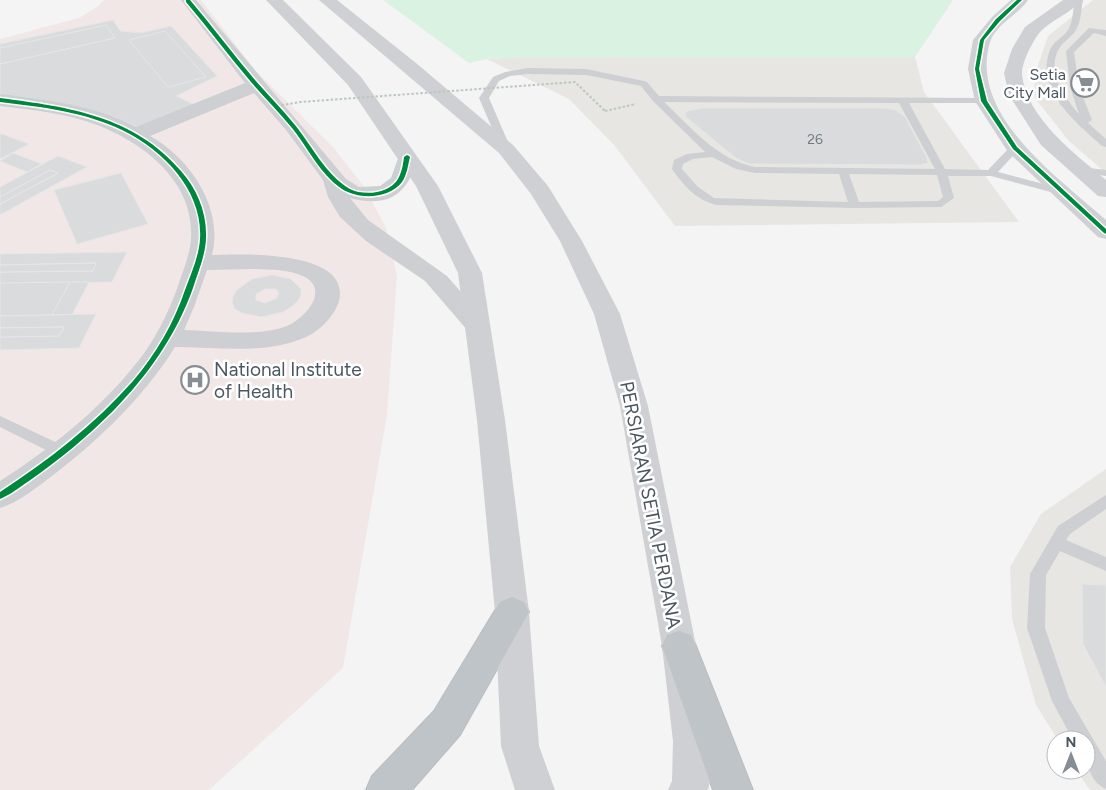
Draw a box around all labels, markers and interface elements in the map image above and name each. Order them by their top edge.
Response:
place label: Setia City Mall [1004,65,1066,102]
supermarket icon: Setia City Mall [1070,68,1100,98]
house number: 26 [807,131,823,148]
place label: National Institute of Health [214,358,362,403]
hospital icon: National Institute of Health [180,365,210,395]
street label: PERSIARAN SETIA PERDANA [615,379,686,631]
north arrow [1046,730,1096,780]
text: N [1066,734,1076,751]

